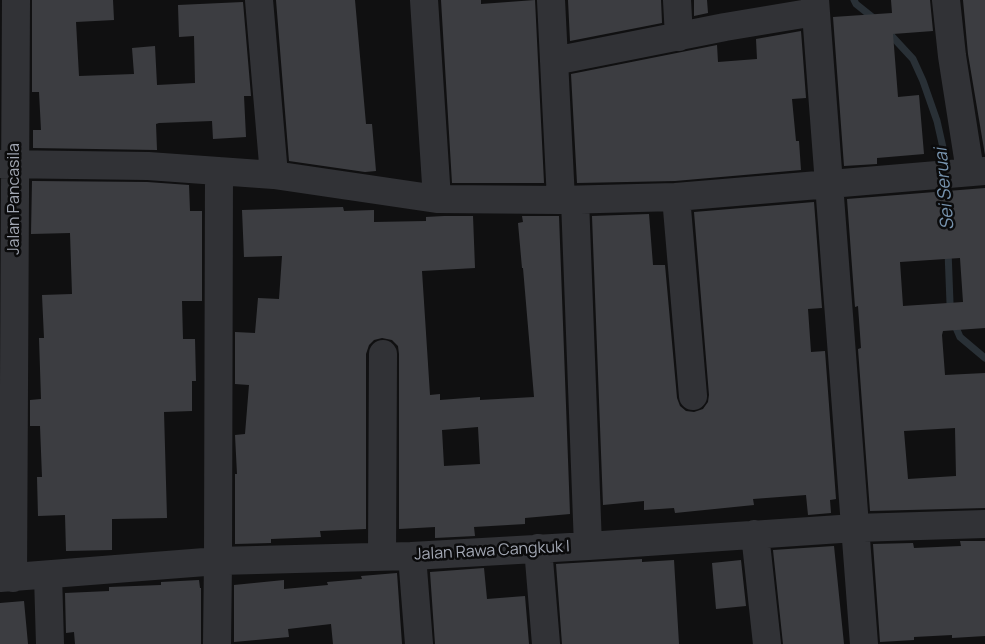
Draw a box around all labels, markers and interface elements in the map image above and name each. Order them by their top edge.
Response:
street label: Jalan Pancasila [5,143,25,255]
water label: Sei Seruai [931,147,959,231]
street label: Jalan Rawa Cangkuk I [414,537,570,565]

